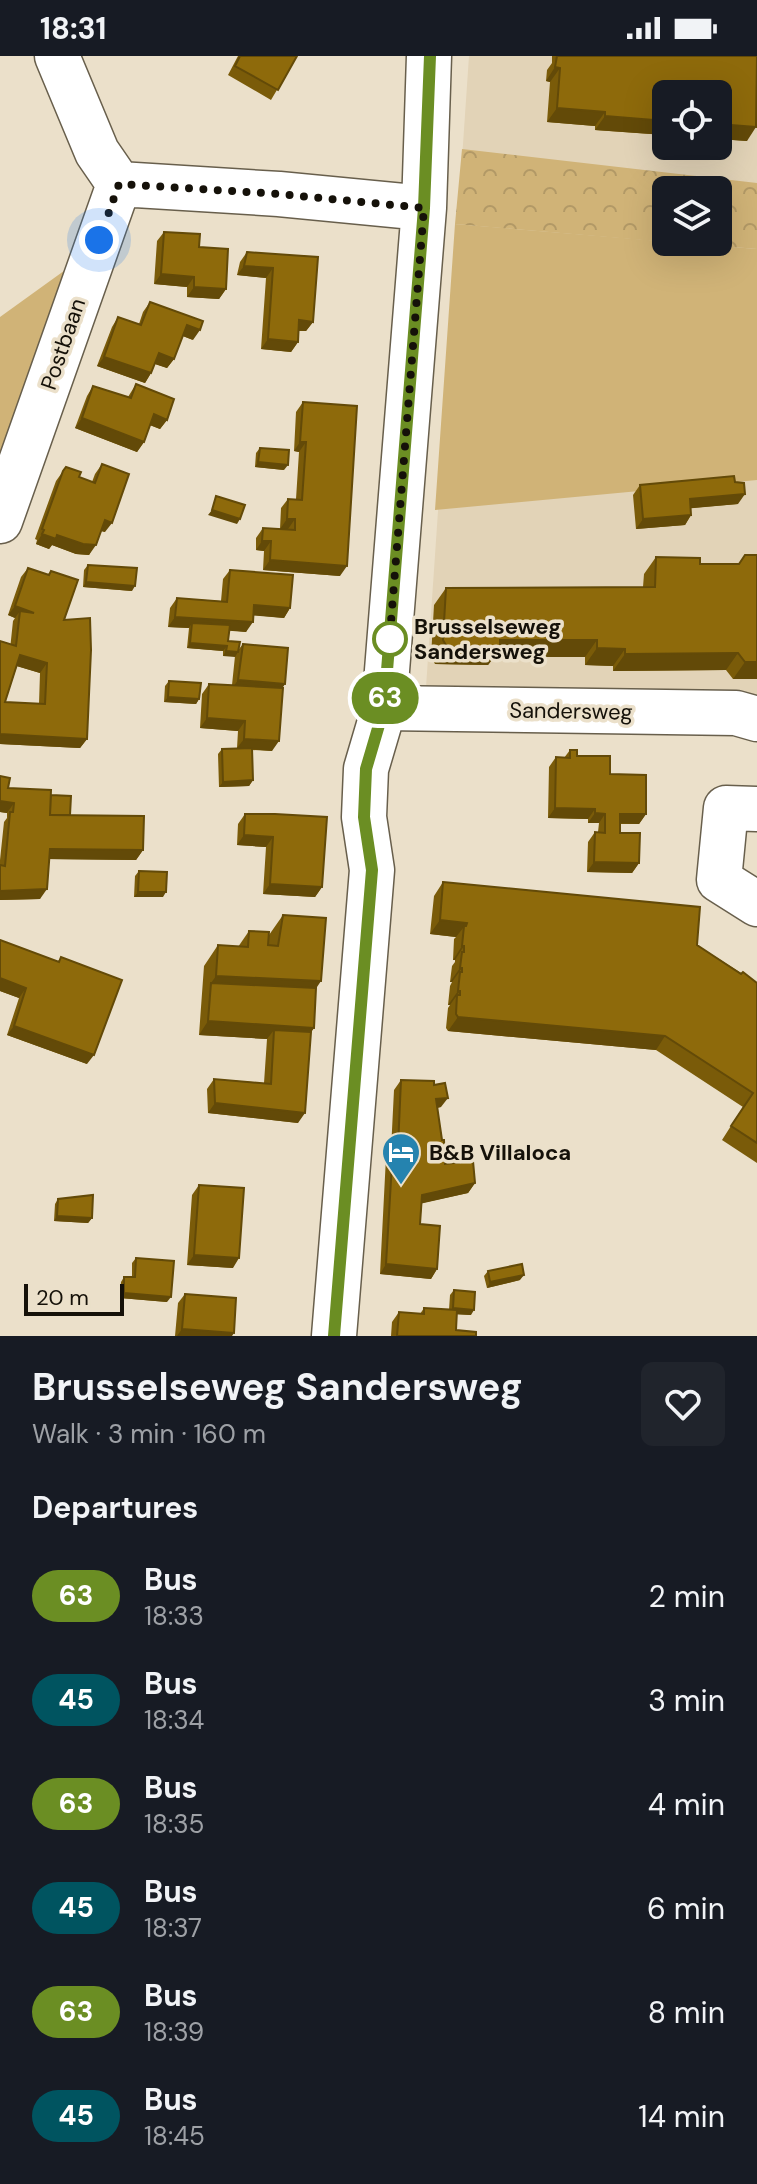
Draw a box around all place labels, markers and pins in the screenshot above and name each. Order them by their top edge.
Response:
place label: Brusselseweg Sandersweg [414,612,561,666]
marker: Brusselseweg Sandersweg [373,622,407,656]
hotel icon: B&B Villaloca [380,1131,422,1186]
place label: B&B Villaloca [429,1138,571,1167]

